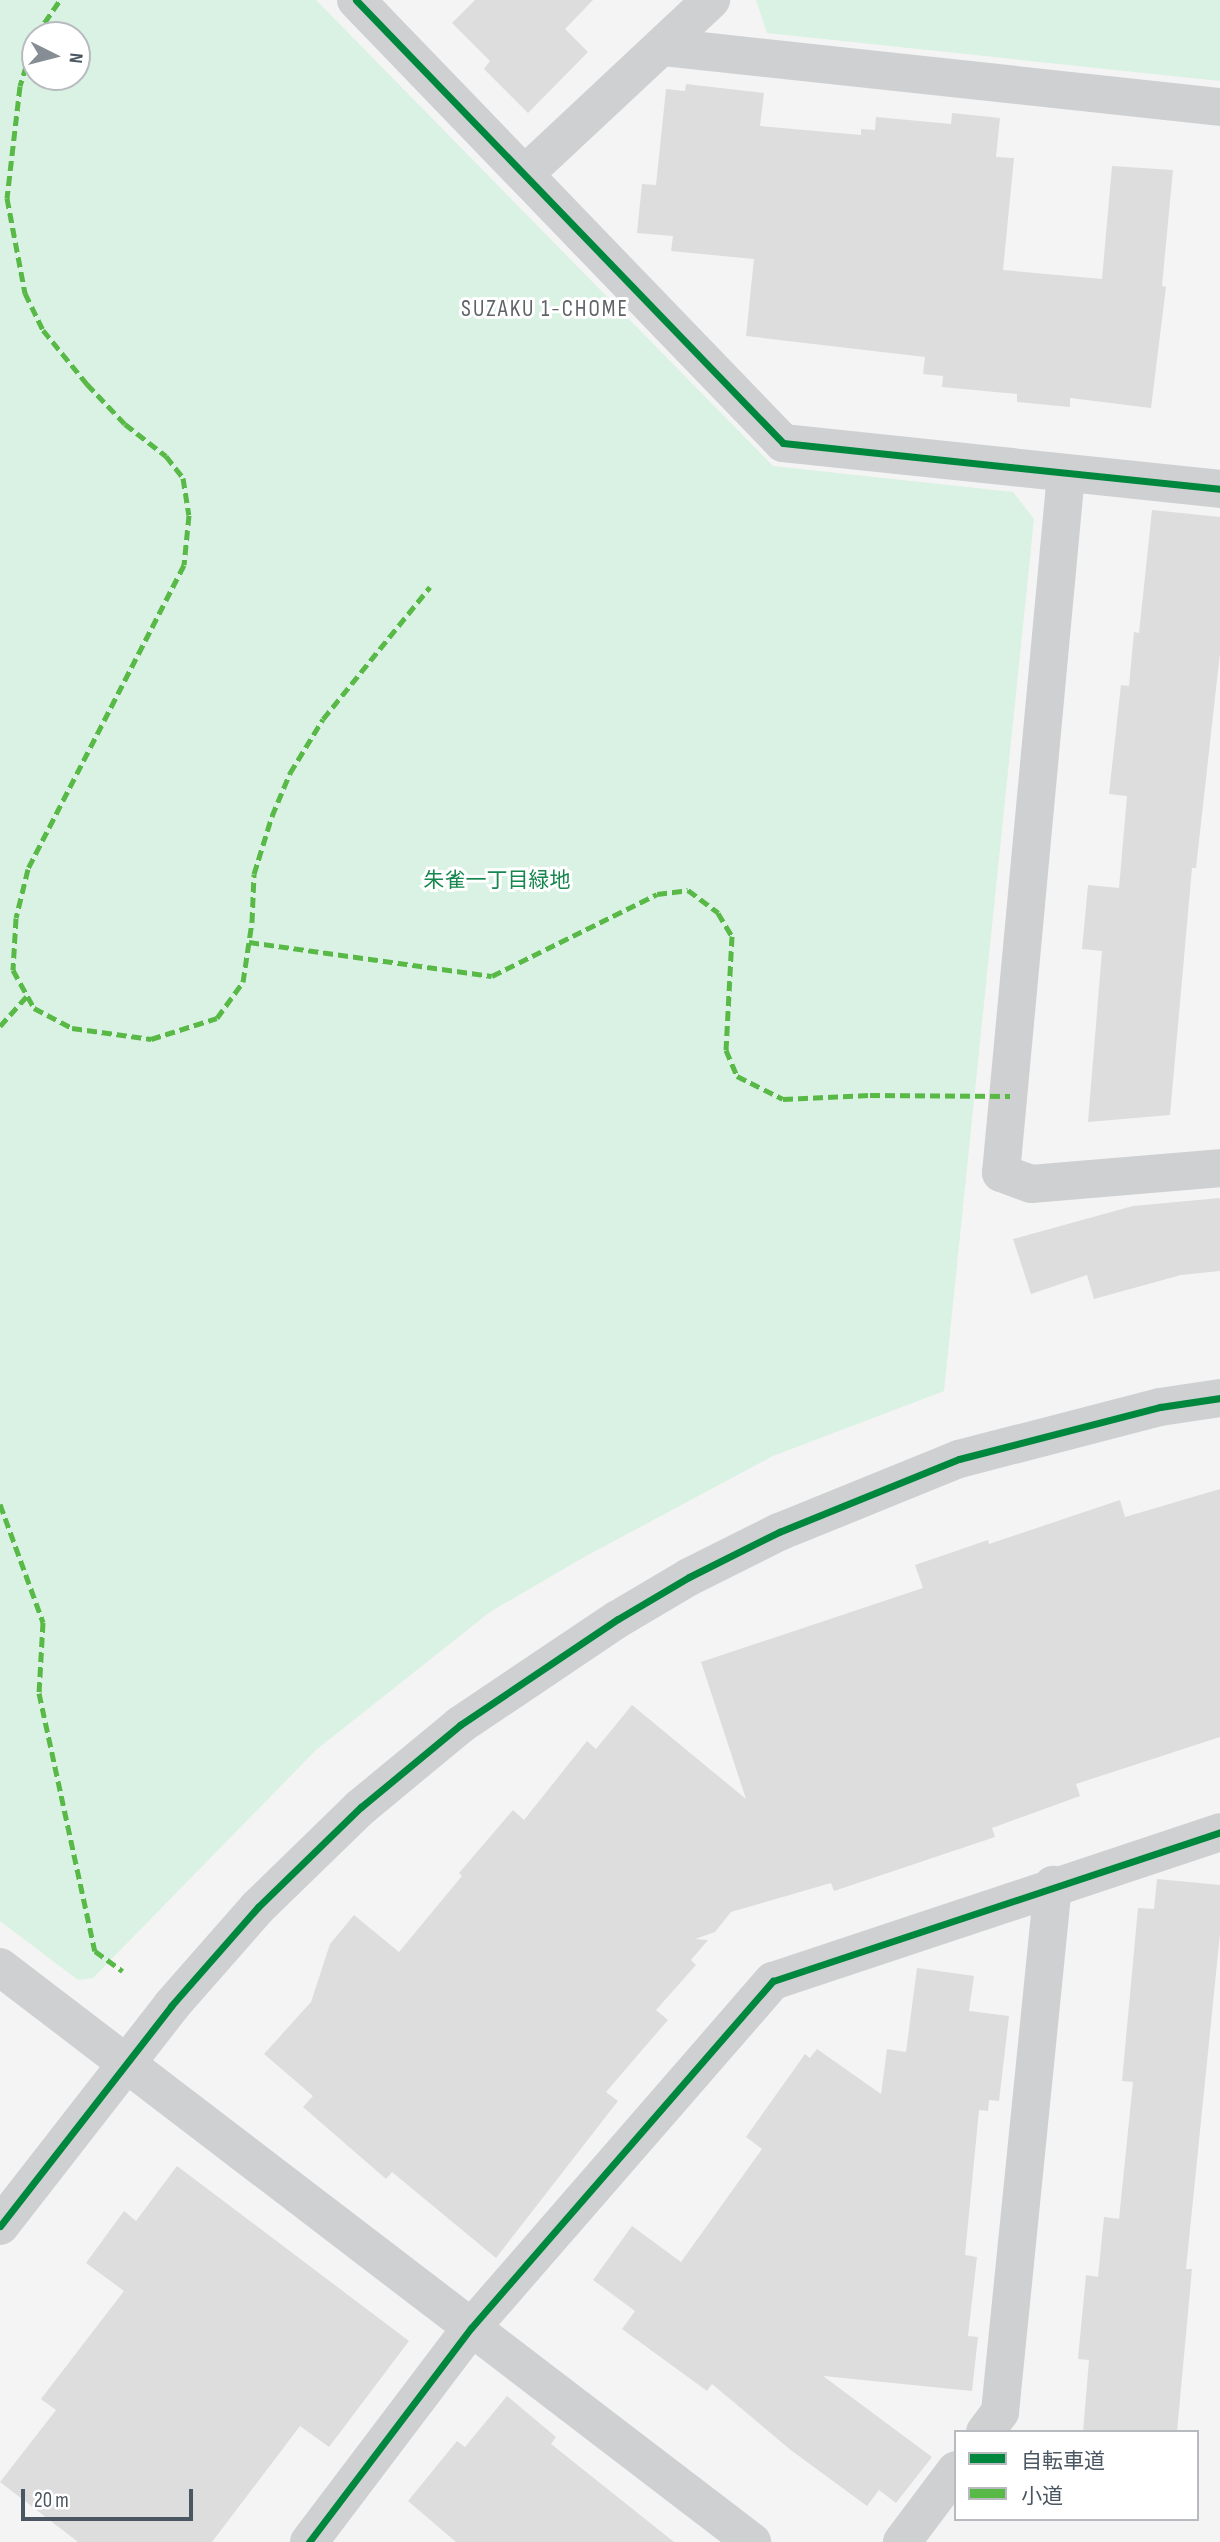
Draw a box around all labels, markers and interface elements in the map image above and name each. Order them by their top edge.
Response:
north arrow [21,21,91,91]
text: N [63,52,87,64]
district label: SUZAKU 1-CHOME [463,295,627,323]
park label: 朱雀一丁目緑地 [424,868,570,894]
legend [954,2430,1199,2521]
text: 自転車道 [1021,2449,1105,2474]
scale bar [24,2476,196,2520]
text: 小道 [1021,2484,1063,2509]
text: 20 m [34,2488,69,2513]

